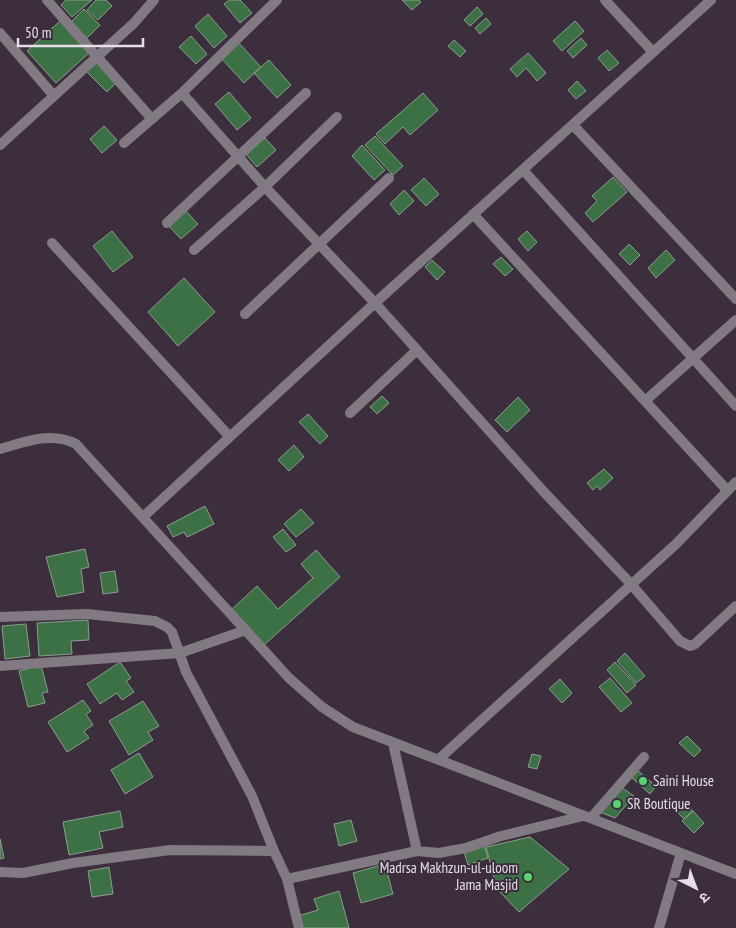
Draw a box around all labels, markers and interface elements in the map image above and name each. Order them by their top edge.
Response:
scale bar [18,15,142,47]
text: 50 m [25,23,51,42]
place label: Saini House [653,771,714,790]
marker: Saini House [637,775,649,787]
place label: SR Boutique [627,794,690,813]
marker: SR Boutique [611,798,623,810]
place label: Madrsa Makhzun-ul-uloom Jama Masjid [380,858,518,894]
north arrow [671,863,721,913]
marker: Madrsa Makhzun-ul-uloom Jama Masjid [522,871,534,883]
text: उ [695,888,714,908]

